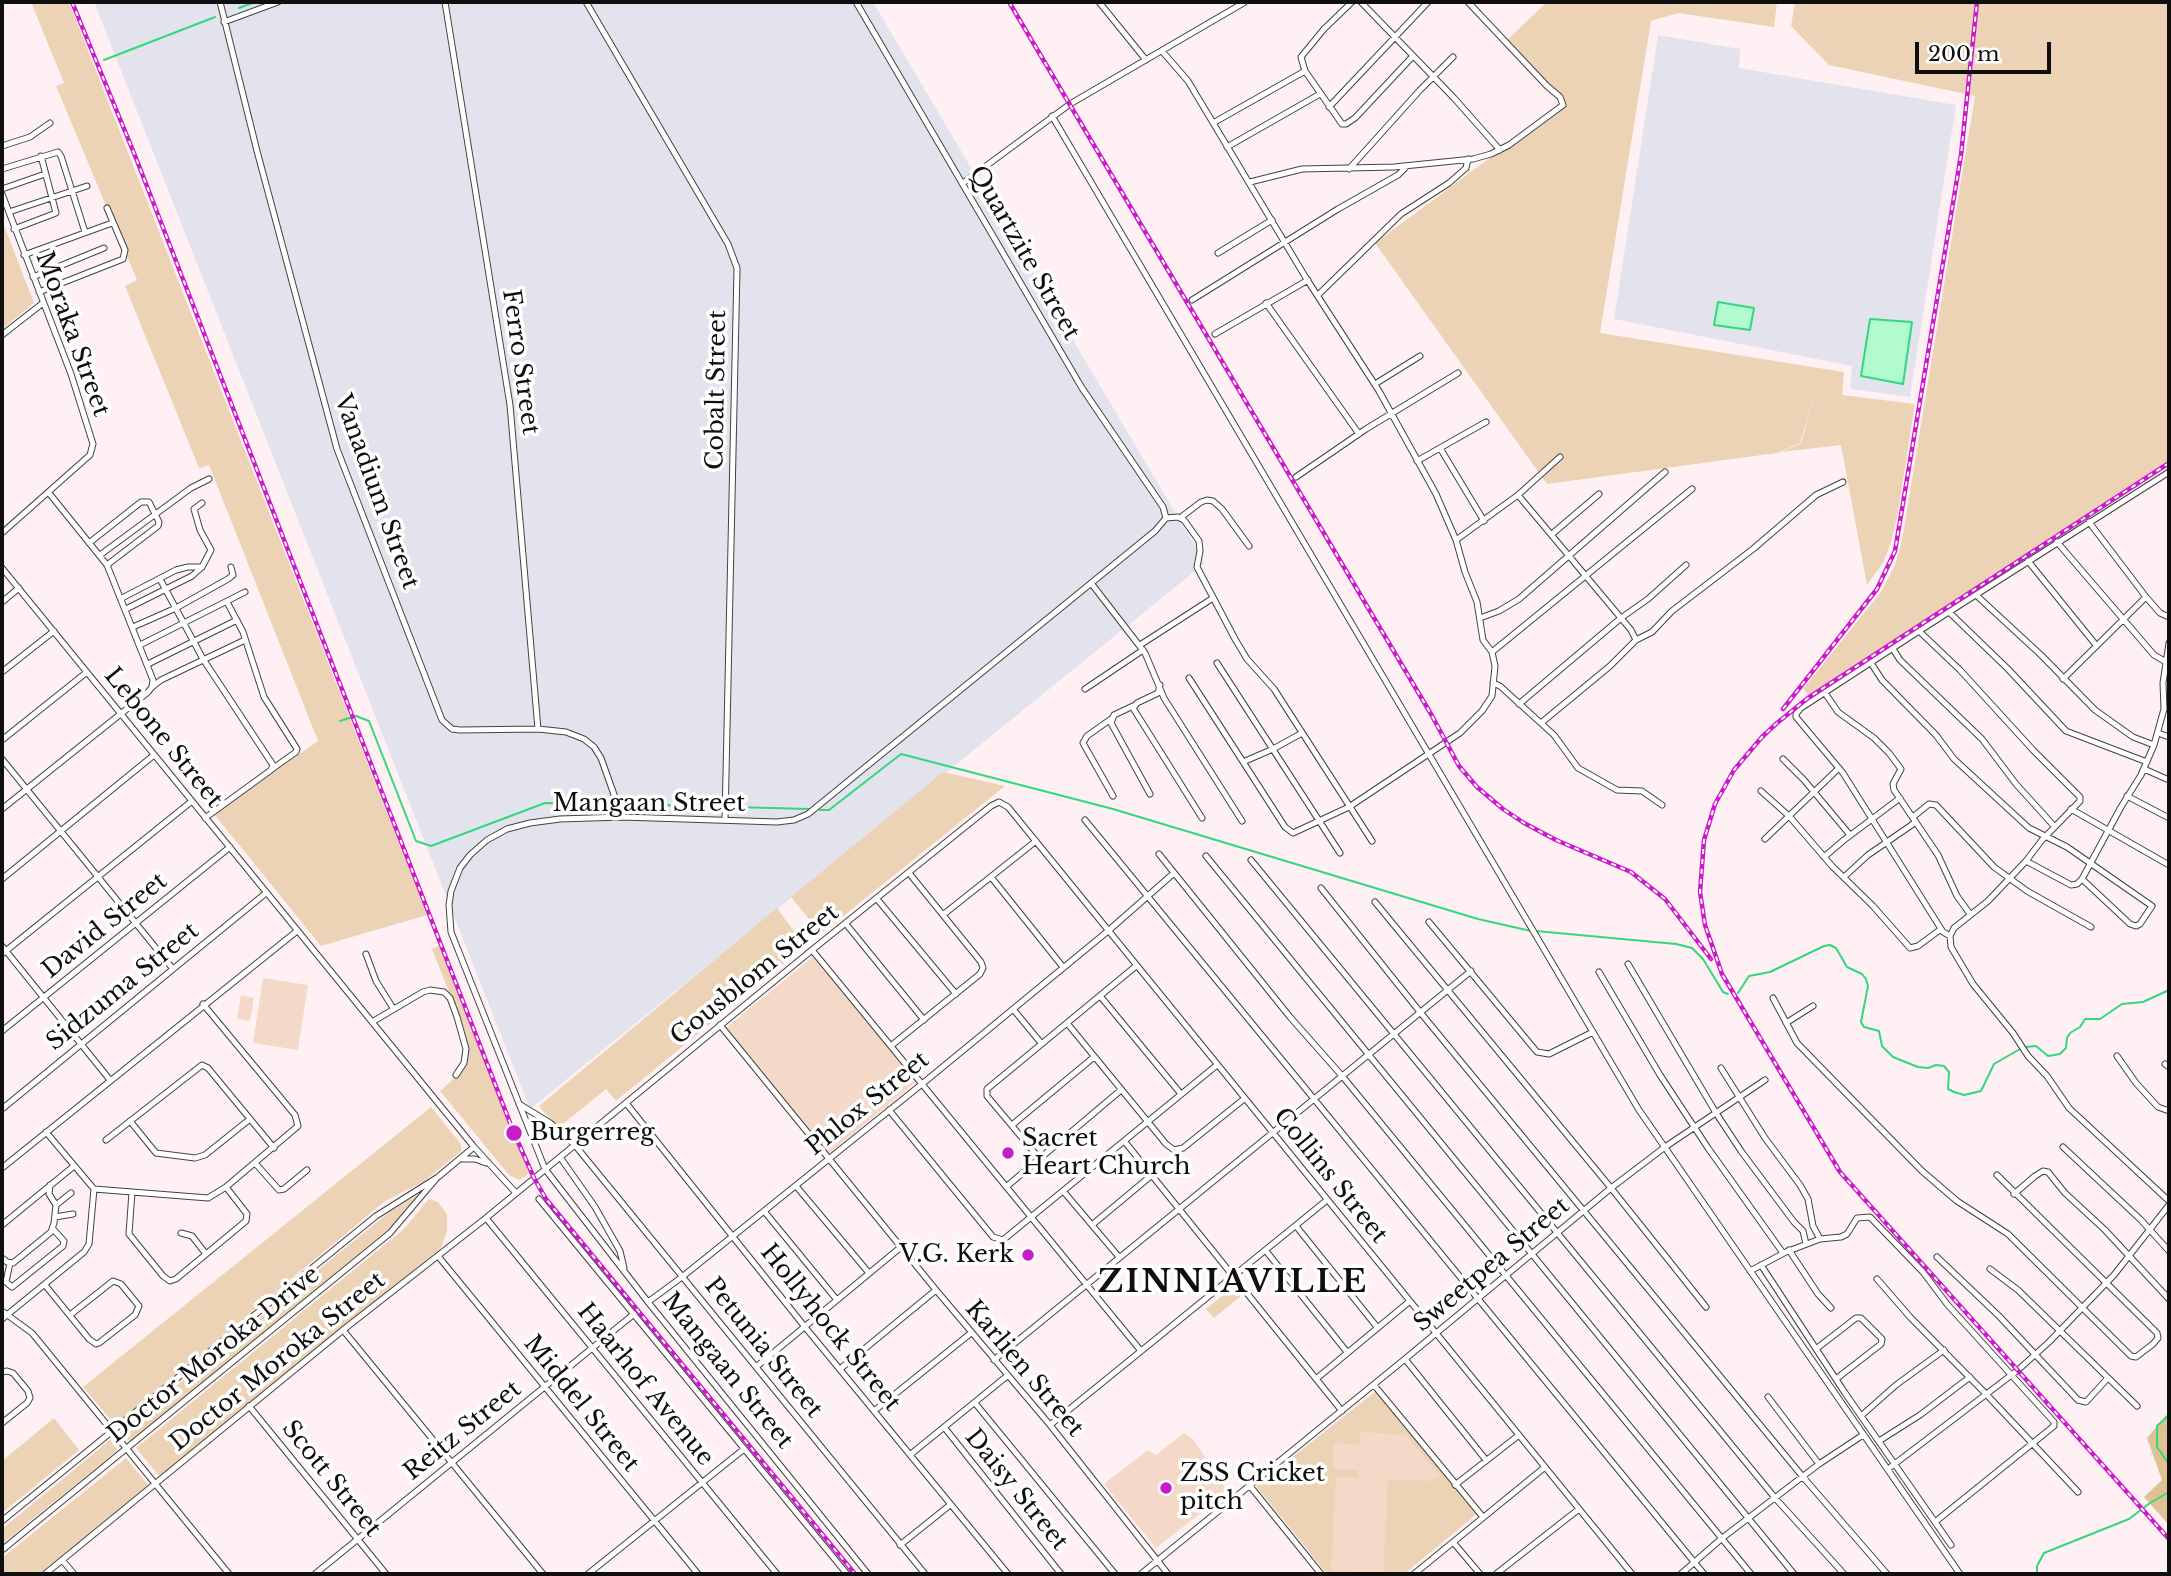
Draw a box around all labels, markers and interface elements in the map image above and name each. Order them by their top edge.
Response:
scale bar [1919,28,2056,72]
text: 200 m [1928,41,1999,67]
street label: Quartzite Street [963,161,1085,345]
street label: Moraka Street [29,248,115,420]
street label: Ferro Street [496,288,544,436]
street label: Cobalt Street [701,310,733,470]
street label: Vanadium Street [327,391,425,593]
street label: Lebone Street [98,662,228,814]
street label: Mangaan Street [553,790,745,818]
street label: David Street [37,867,173,985]
street label: Gousblom Street [665,898,845,1052]
street label: Sidzuma Street [41,917,205,1057]
street label: Phlox Street [801,1046,935,1162]
street label: Collins Street [1267,1103,1393,1249]
place label: Burgerreg [530,1119,655,1147]
marker: Burgerreg [504,1123,524,1143]
place label: Sacret Heart Church [1022,1125,1190,1181]
marker: Sacret Heart Church [1000,1145,1016,1161]
street label: Sweetpea Street [1408,1192,1576,1338]
street label: Hollyhock Street [754,1239,906,1417]
place label: V.G. Kerk [899,1241,1014,1269]
marker: V.G. Kerk [1020,1247,1036,1263]
street label: Doctor Moroka Drive [102,1261,326,1449]
district label: ZINNIAVILLE [1099,1264,1367,1302]
street label: Doctor Moroka Street [165,1266,391,1458]
street label: Petunia Street [698,1272,828,1424]
street label: Mangaan Street [655,1287,799,1455]
street label: Karlien Street [959,1295,1089,1443]
street label: Haarhof Avenue [571,1298,719,1472]
street label: Middel Street [517,1330,645,1478]
street label: Reitz Street [399,1375,527,1487]
street label: Scott Street [275,1415,387,1543]
street label: Daisy Street [958,1424,1074,1556]
place label: ZSS Cricket pitch [1180,1460,1325,1516]
marker: ZSS Cricket pitch [1158,1480,1174,1496]

